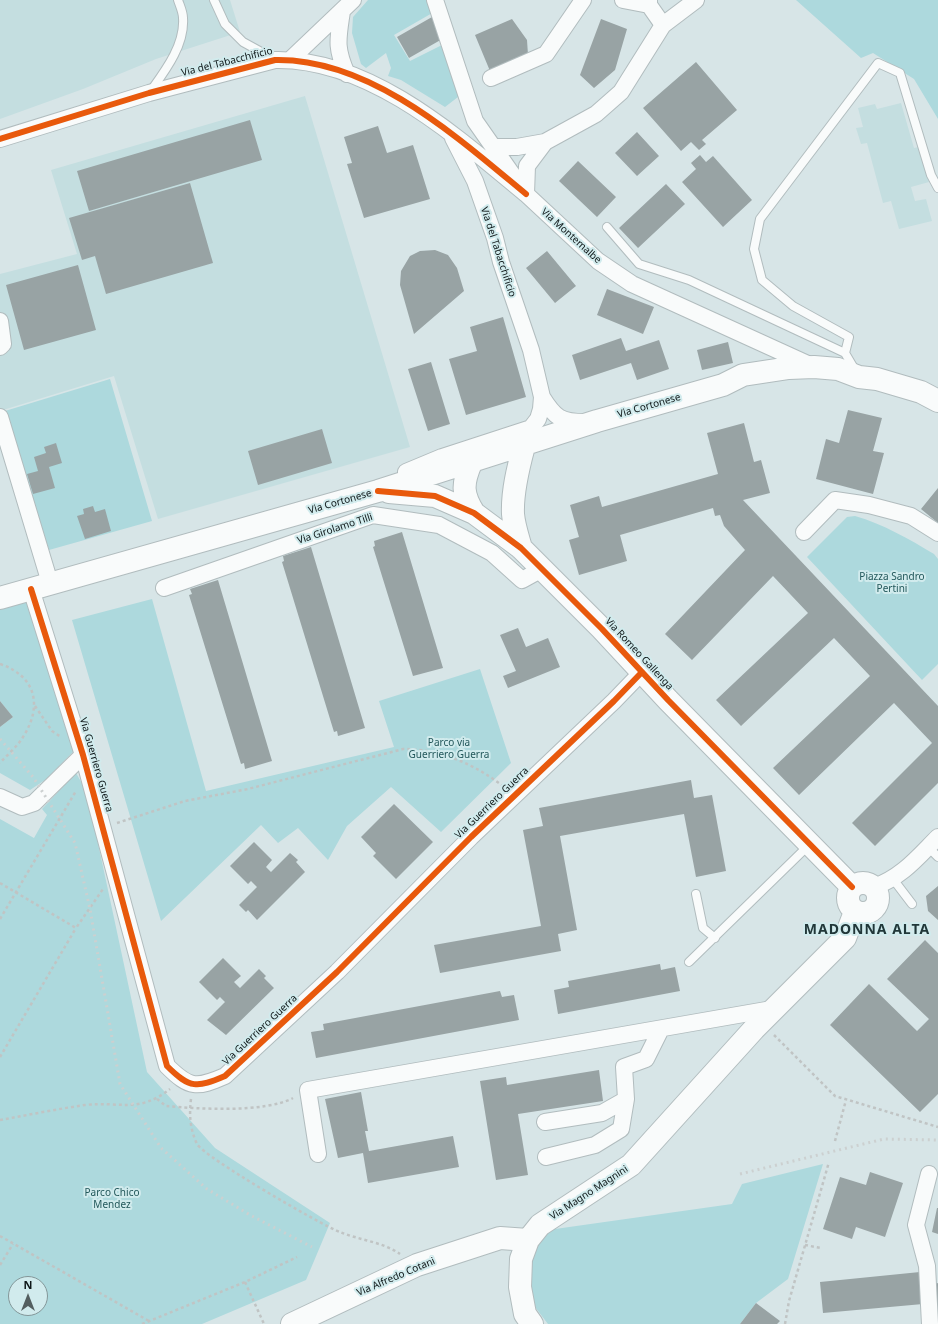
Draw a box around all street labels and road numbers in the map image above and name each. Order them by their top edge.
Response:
street label: Via del Tabacchificio [180,45,274,79]
street label: Via del Tabacchificio [478,206,518,298]
street label: Via Montemalbe [538,206,604,266]
street label: Via Cortonese [616,391,682,421]
street label: Via Cortonese [307,487,373,517]
street label: Via Girolamo Tilli [296,511,374,547]
street label: Via Romeo Gallenga [602,615,676,693]
street label: Via Guerriero Guerra [77,716,115,814]
street label: Via Guerriero Guerra [453,765,531,841]
street label: Via Guerriero Guerra [220,992,300,1068]
street label: Via Magno Magnini [548,1163,630,1223]
street label: Via Alfredo Cotani [355,1255,437,1299]

